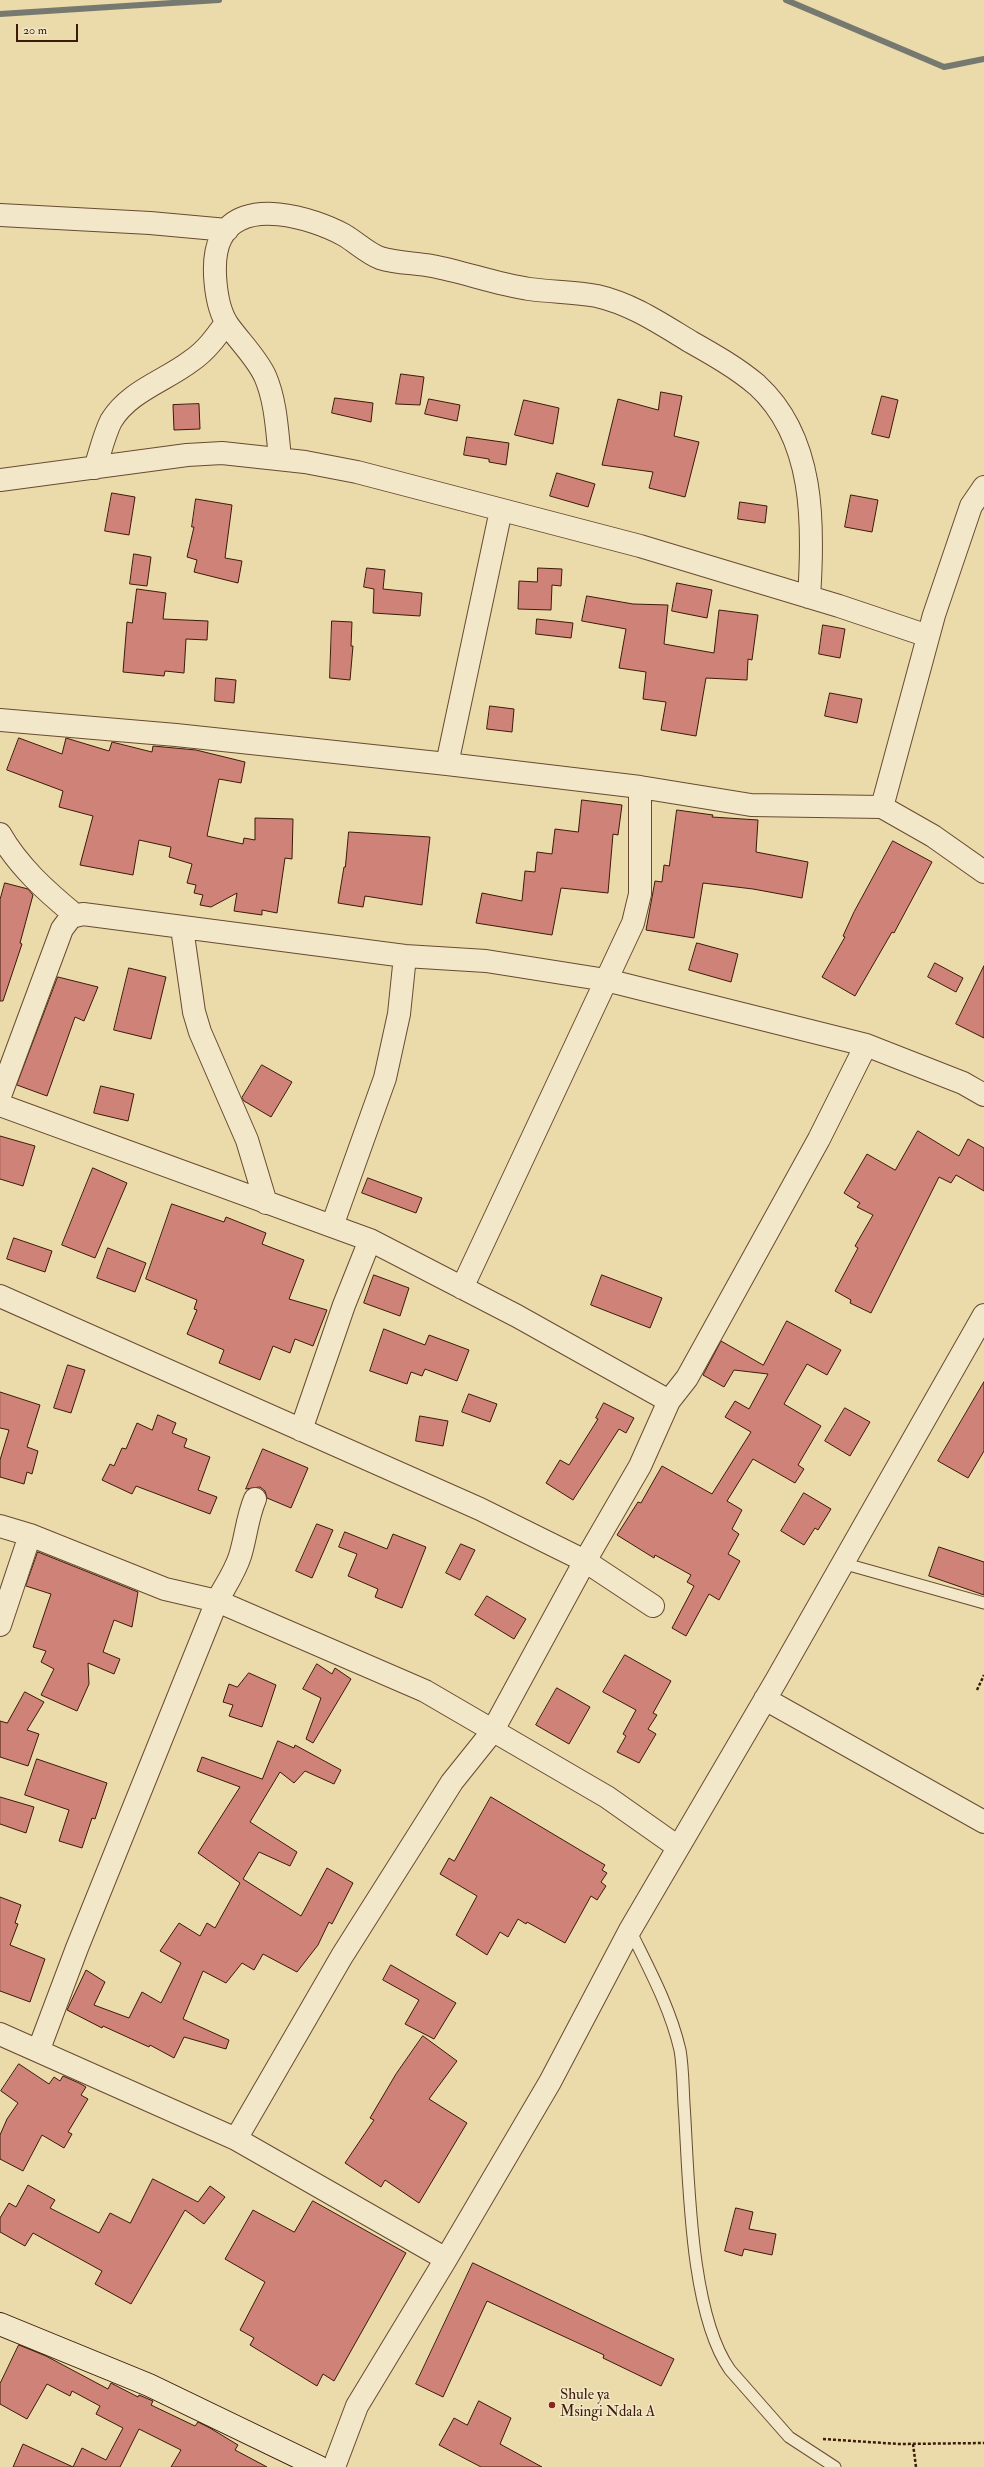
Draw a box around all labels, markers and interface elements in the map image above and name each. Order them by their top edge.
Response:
scale bar [18,16,80,42]
text: 20 m [23,23,47,38]
place label: Shule ya Msingi Ndala A [560,2387,655,2422]
marker: Shule ya Msingi Ndala A [547,2400,557,2410]

